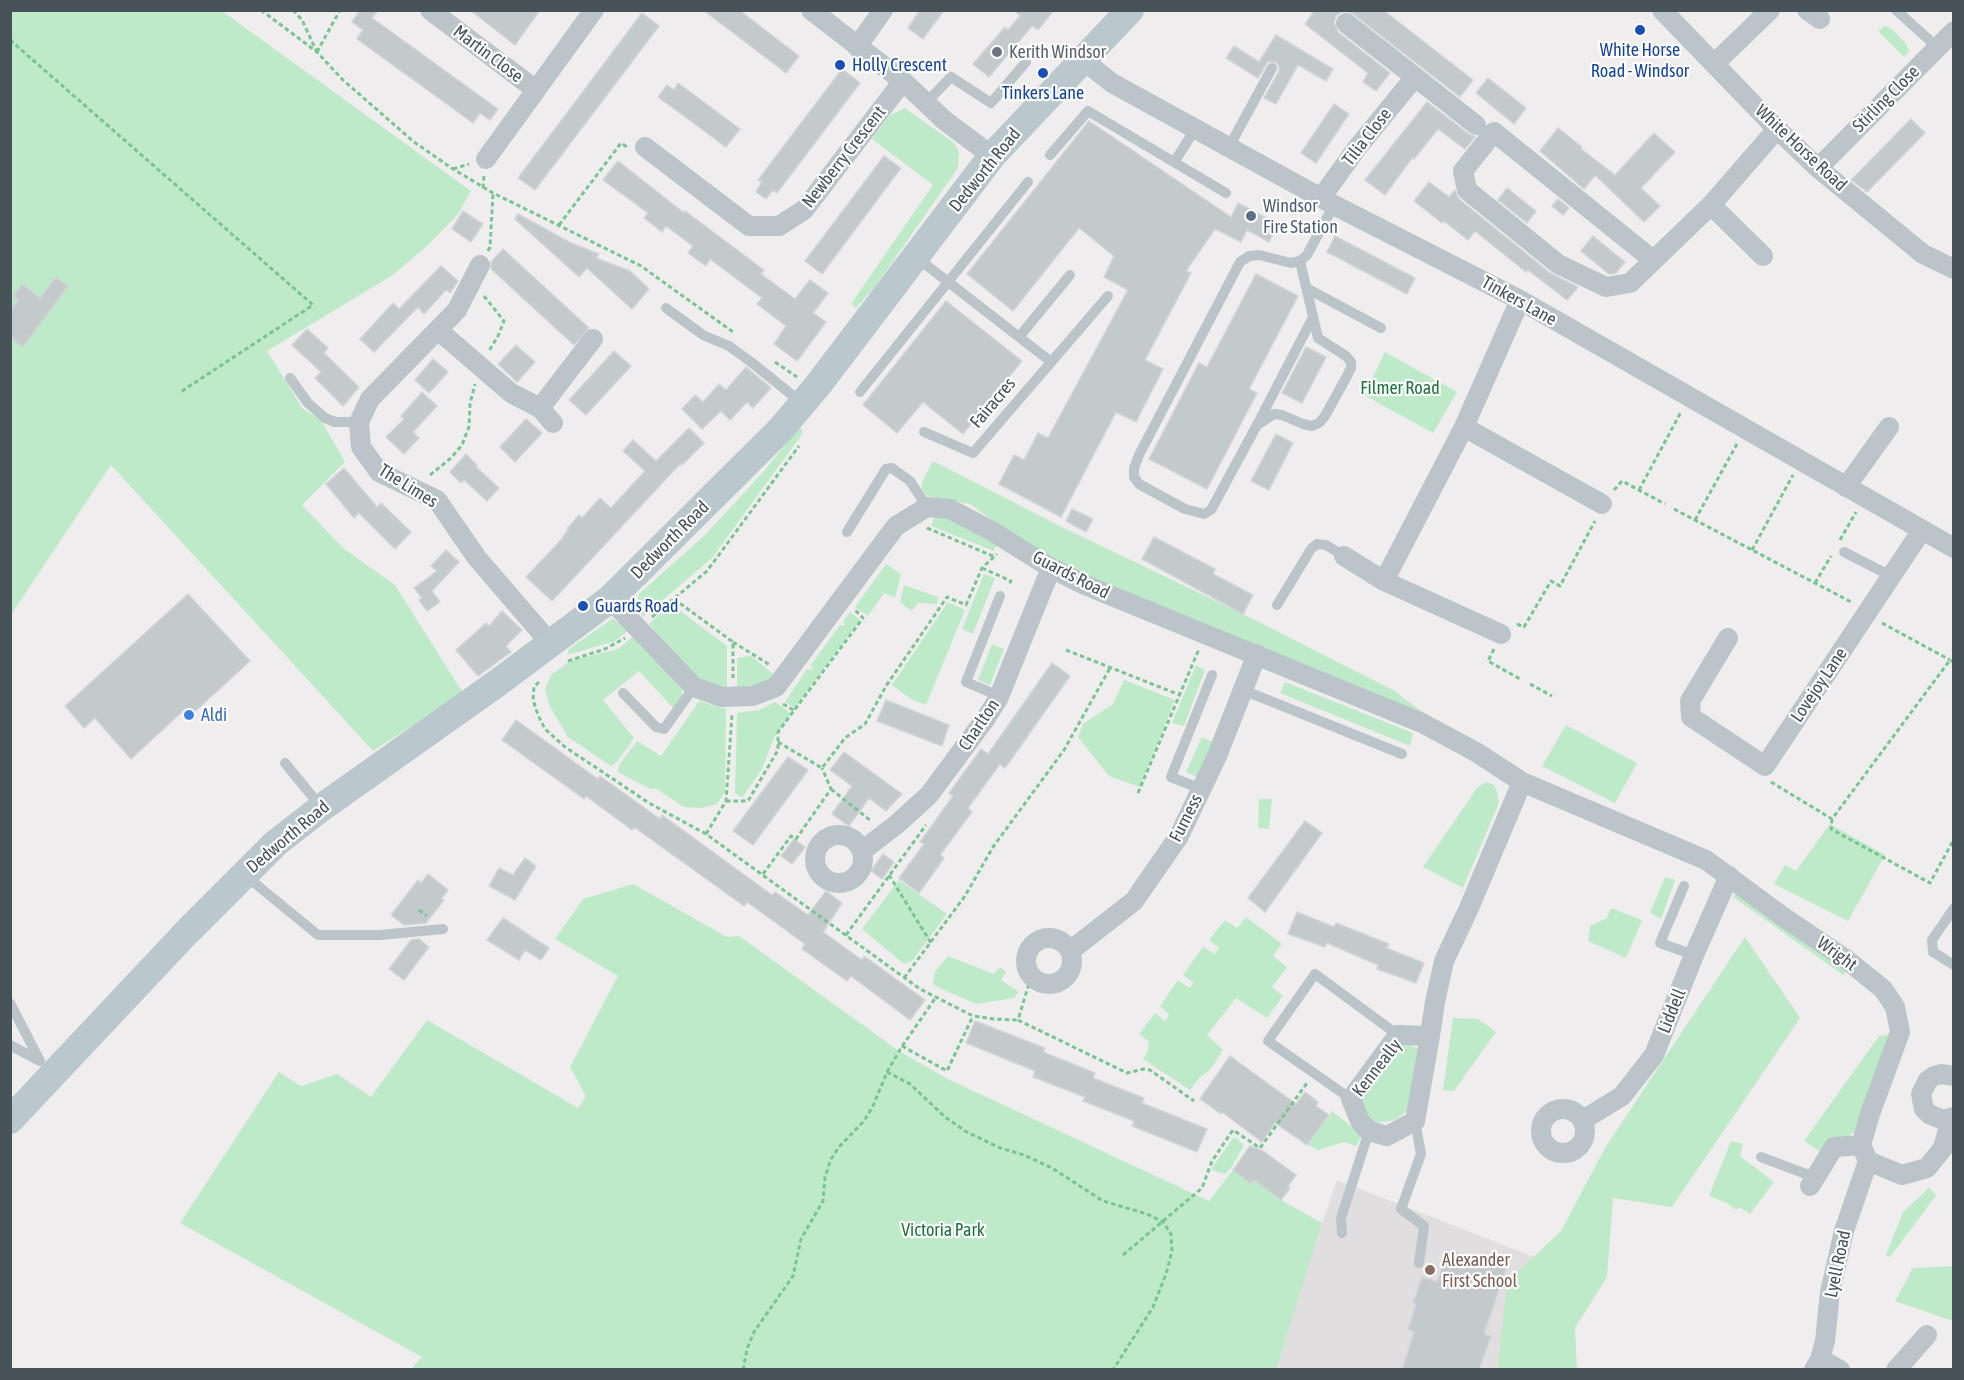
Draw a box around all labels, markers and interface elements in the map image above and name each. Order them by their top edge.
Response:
street label: Martin Close [449,21,527,87]
marker: White Horse Road - Windsor [1633,23,1647,37]
place label: White Horse Road - Windsor [1591,39,1689,82]
place label: Kerith Windsor [1009,41,1106,63]
marker: Kerith Windsor [990,45,1004,59]
place label: Holly Crescent [852,54,947,76]
marker: Holly Crescent [833,58,847,72]
street label: Stirling Close [1848,61,1924,137]
marker: Tinkers Lane [1036,66,1050,80]
place label: Tinkers Lane [1002,82,1084,104]
street label: White Horse Road [1751,100,1851,196]
street label: Newberry Crescent [798,102,890,212]
street label: Tilia Close [1338,104,1396,170]
street label: Dedworth Road [945,124,1025,216]
place label: Windsor Fire Station [1263,195,1338,238]
marker: Windsor Fire Station [1244,209,1258,223]
street label: Tinkers Lane [1478,272,1560,330]
street label: Fairacres [966,373,1020,433]
park label: Filmer Road [1360,377,1440,399]
street label: The Limes [375,459,441,513]
street label: Dedworth Road [626,496,714,584]
street label: Guards Road [1029,546,1113,604]
place label: Guards Road [595,595,679,617]
marker: Guards Road [576,599,590,613]
street label: Lovejoy Lane [1786,644,1852,726]
street label: Charlton [954,695,1004,755]
place label: Aldi [201,704,227,726]
marker: Aldi [182,708,196,722]
street label: Furness [1165,791,1207,845]
street label: Dedworth Road [242,796,334,878]
street label: Wright [1813,932,1861,976]
street label: Liddell [1653,986,1691,1036]
street label: Kenneally [1348,1035,1406,1101]
park label: Victoria Park [901,1219,985,1241]
street label: Lyell Road [1820,1228,1856,1300]
place label: Alexander First School [1442,1249,1517,1292]
marker: Alexander First School [1423,1263,1437,1277]

